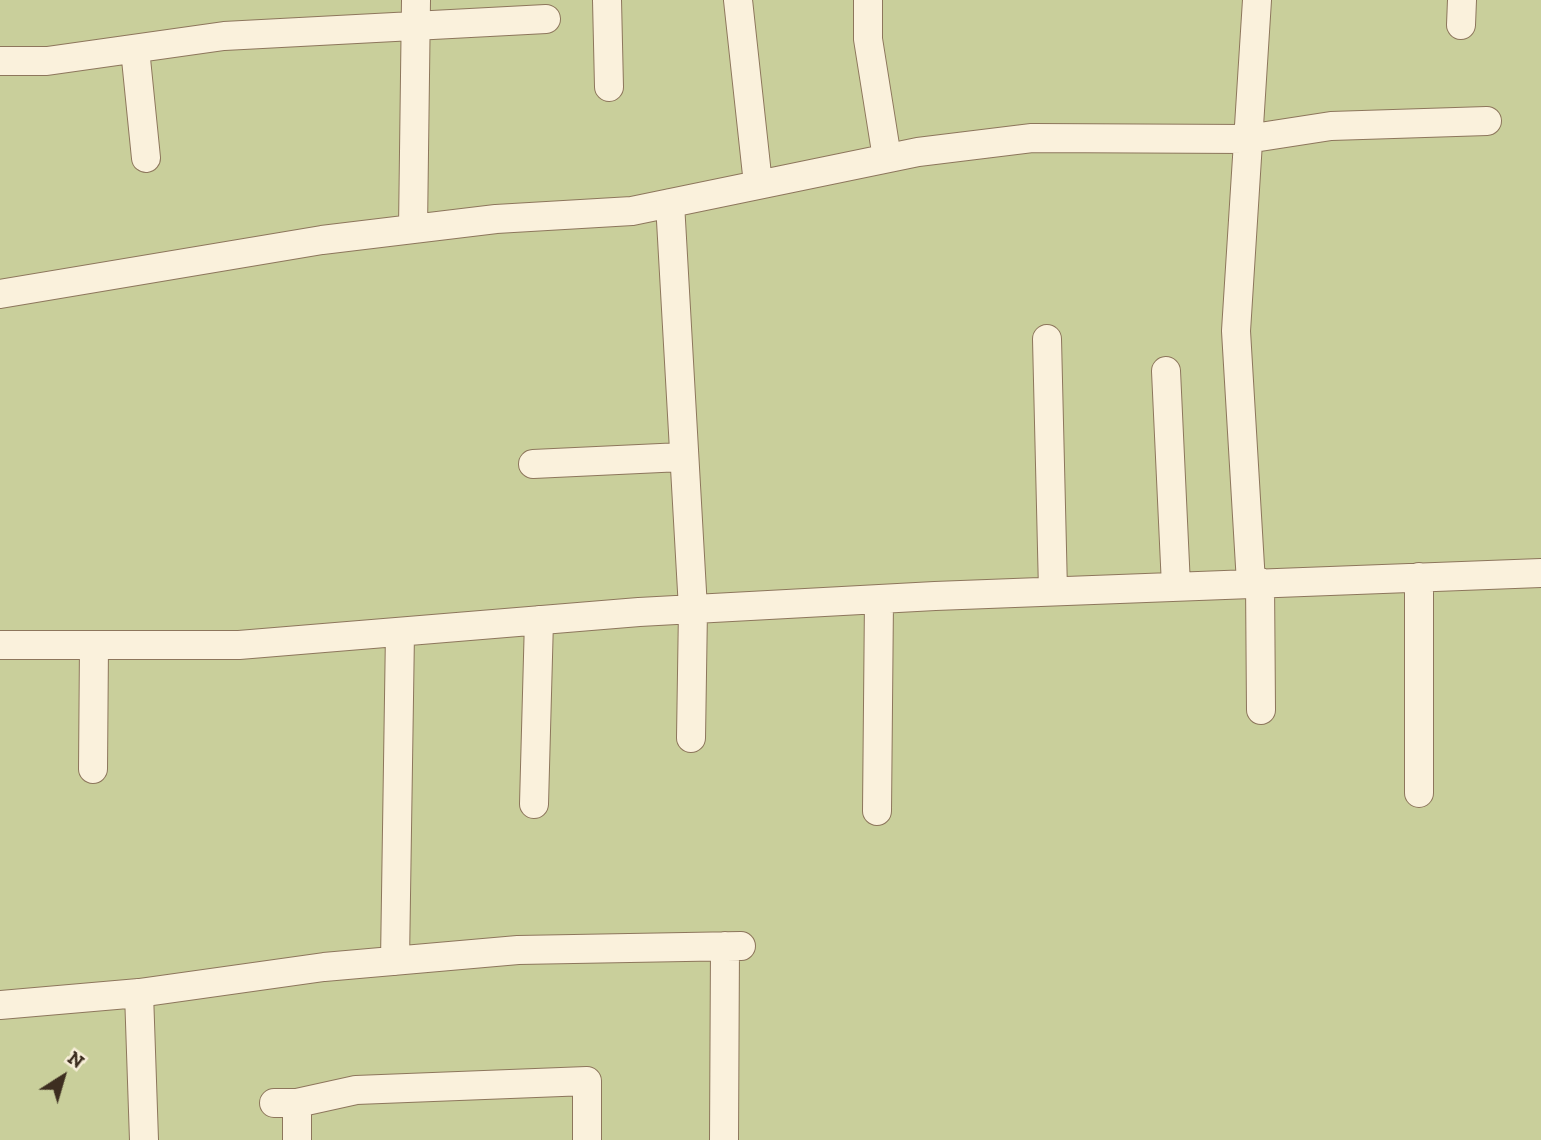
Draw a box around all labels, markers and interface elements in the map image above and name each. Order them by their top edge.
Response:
north arrow [28,1042,98,1112]
text: N [63,1046,89,1073]

